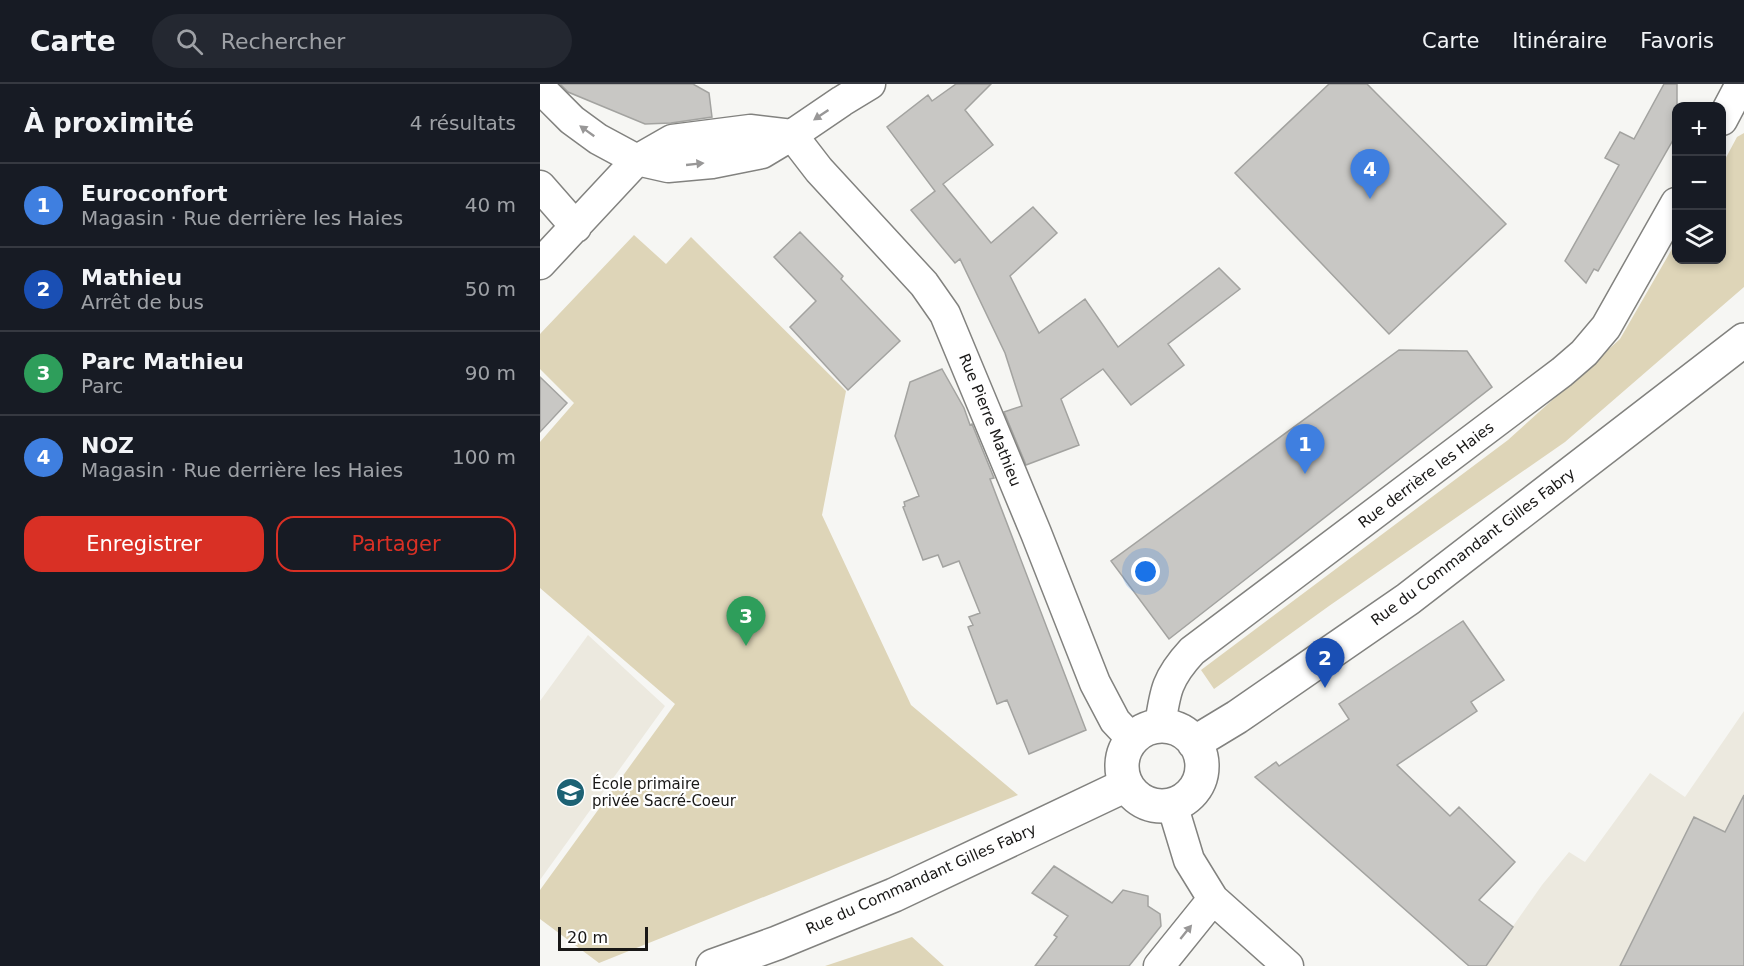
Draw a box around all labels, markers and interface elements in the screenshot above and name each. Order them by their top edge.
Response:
search box [152,14,572,68]
text: Carte [30,25,116,58]
icon: search [173,25,206,58]
text: Rechercher [221,29,345,54]
text: Carte [1422,29,1479,53]
text: Itinéraire [1512,29,1607,53]
text: Favoris [1640,29,1714,53]
map controls [1672,102,1726,264]
button: + [1672,102,1726,156]
text: À proximité [24,108,194,138]
one-way arrow [813,109,829,121]
text: 4 résultats [410,111,516,135]
one-way arrow [579,125,595,137]
pin: 4 [1350,150,1390,199]
button: − [1672,156,1726,210]
one-way arrow [685,160,704,169]
text: Euroconfort [81,181,228,206]
text: 1 [37,193,50,217]
text: 40 m [465,193,516,217]
text: Magasin · Rue derrière les Haies [81,206,403,230]
button: layers [1672,210,1726,264]
text: Mathieu [81,265,182,290]
text: 2 [37,277,50,301]
text: 50 m [465,277,516,301]
text: Arrêt de bus [81,290,204,314]
text: Parc Mathieu [81,349,244,374]
street label: Rue Pierre Mathieu [955,351,1025,489]
text: 3 [37,361,50,385]
text: 90 m [465,361,516,385]
text: Parc [81,374,123,398]
street label: Rue derrière les Haies [1355,418,1497,532]
pin: 1 [1286,424,1324,474]
text: NOZ [81,433,134,458]
text: 4 [37,445,50,469]
text: 100 m [452,445,516,469]
text: Magasin · Rue derrière les Haies [81,458,403,482]
street label: Rue du Commandant Gilles Fabry [1368,464,1579,630]
button: Enregistrer [24,516,264,572]
button: Partager [276,516,516,572]
your location [1131,557,1160,586]
pin: 3 [726,596,766,646]
pin: 2 [1306,638,1344,688]
place label: École primaire privée Sacré-Coeur [592,774,737,810]
school or university icon: École primaire privée Sacré-Coeur [555,777,587,809]
street label: Rue du Commandant Gilles Fabry [803,820,1039,938]
scale bar [558,924,648,952]
one-way arrow [1179,924,1192,940]
text: 20 m [567,928,608,947]

